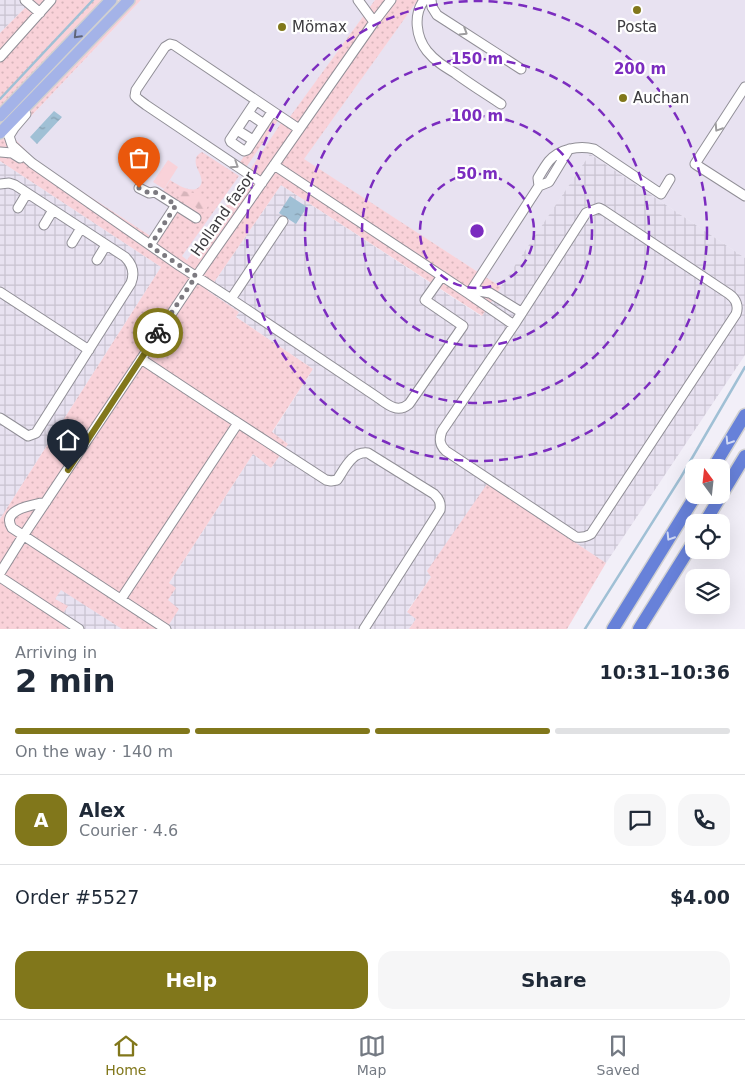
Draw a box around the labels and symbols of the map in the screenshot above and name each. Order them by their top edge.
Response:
marker: Posta [631,4,643,16]
place label: Mömax [292,18,347,36]
place label: Posta [617,18,657,36]
marker: Mömax [276,21,288,33]
one-way arrow [459,26,468,36]
one-way arrow [74,30,83,39]
text: 150 m [451,50,503,68]
text: 200 m [614,60,666,78]
place label: Auchan [633,89,689,107]
marker: Auchan [617,92,629,104]
text: 100 m [451,107,503,125]
one-way arrow [715,122,725,131]
pin [118,137,160,188]
one-way arrow [229,159,238,168]
text: 50 m [456,165,498,183]
street label: Holland fasor [187,167,259,260]
centre of rings [468,222,486,240]
courier [133,308,183,358]
pin [47,419,89,470]
one-way arrow [725,436,735,445]
north arrow [685,459,730,504]
one-way arrow [667,531,677,540]

